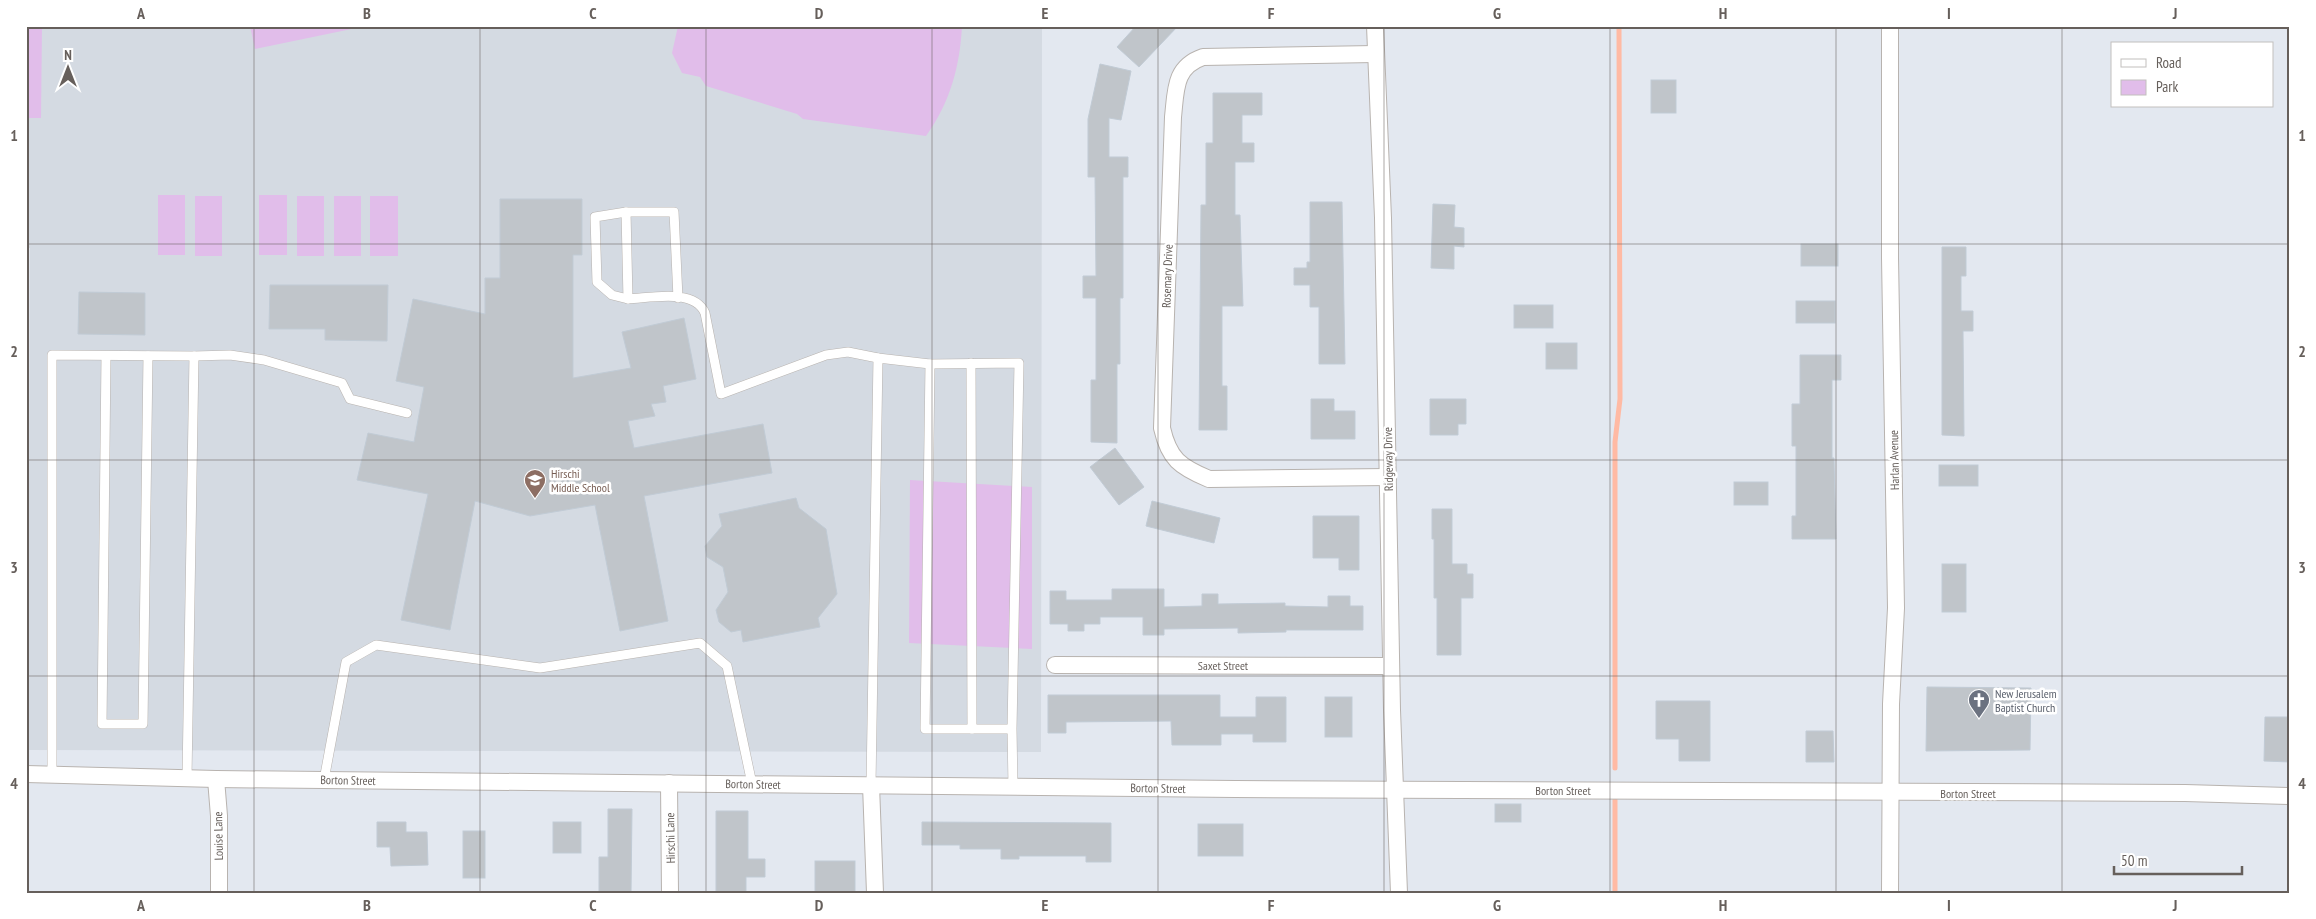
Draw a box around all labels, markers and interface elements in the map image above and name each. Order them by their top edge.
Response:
text: A [136,3,146,23]
text: B [363,3,371,23]
text: C [589,3,597,23]
text: D [815,3,824,23]
text: E [1042,3,1049,23]
text: F [1268,3,1275,23]
text: G [1493,3,1501,23]
text: H [1719,3,1727,23]
text: I [1947,3,1951,23]
text: J [2172,3,2177,23]
north arrow [42,42,92,92]
legend [2111,42,2274,108]
text: N [64,46,72,64]
text: Road [2156,53,2182,72]
text: Park [2156,77,2178,96]
text: 1 [10,125,18,145]
text: 1 [2298,125,2306,145]
street label: Rosemary Drive [1158,244,1176,308]
text: 2 [10,341,18,361]
text: 2 [2298,341,2306,361]
street label: Ridgeway Drive [1380,427,1396,491]
street label: Harlan Avenue [1886,430,1902,490]
place label: Hirschi Middle School [551,466,610,495]
school or university icon: Hirschi Middle School [523,468,547,499]
text: 3 [10,557,18,577]
text: 3 [2298,557,2306,577]
street label: Saxet Street [1198,658,1249,673]
place label: New Jerusalem Baptist Church [1995,686,2057,715]
church icon: New Jerusalem Baptist Church [1967,688,1991,719]
street label: Borton Street [320,772,377,788]
text: 4 [10,773,18,793]
text: 4 [2298,773,2306,793]
street label: Borton Street [725,776,782,792]
street label: Borton Street [1130,780,1187,796]
street label: Borton Street [1535,783,1591,798]
street label: Borton Street [1940,786,1996,801]
street label: Louise Lane [210,811,226,861]
street label: Hirschi Lane [662,812,678,864]
scale bar [2114,844,2241,876]
text: 50 m [2121,851,2147,870]
text: A [136,895,146,915]
text: B [363,895,371,915]
text: C [589,895,597,915]
text: D [815,895,824,915]
text: E [1042,895,1049,915]
text: F [1268,895,1275,915]
text: G [1493,895,1501,915]
text: H [1719,895,1727,915]
text: I [1947,895,1951,915]
text: J [2172,895,2177,915]

